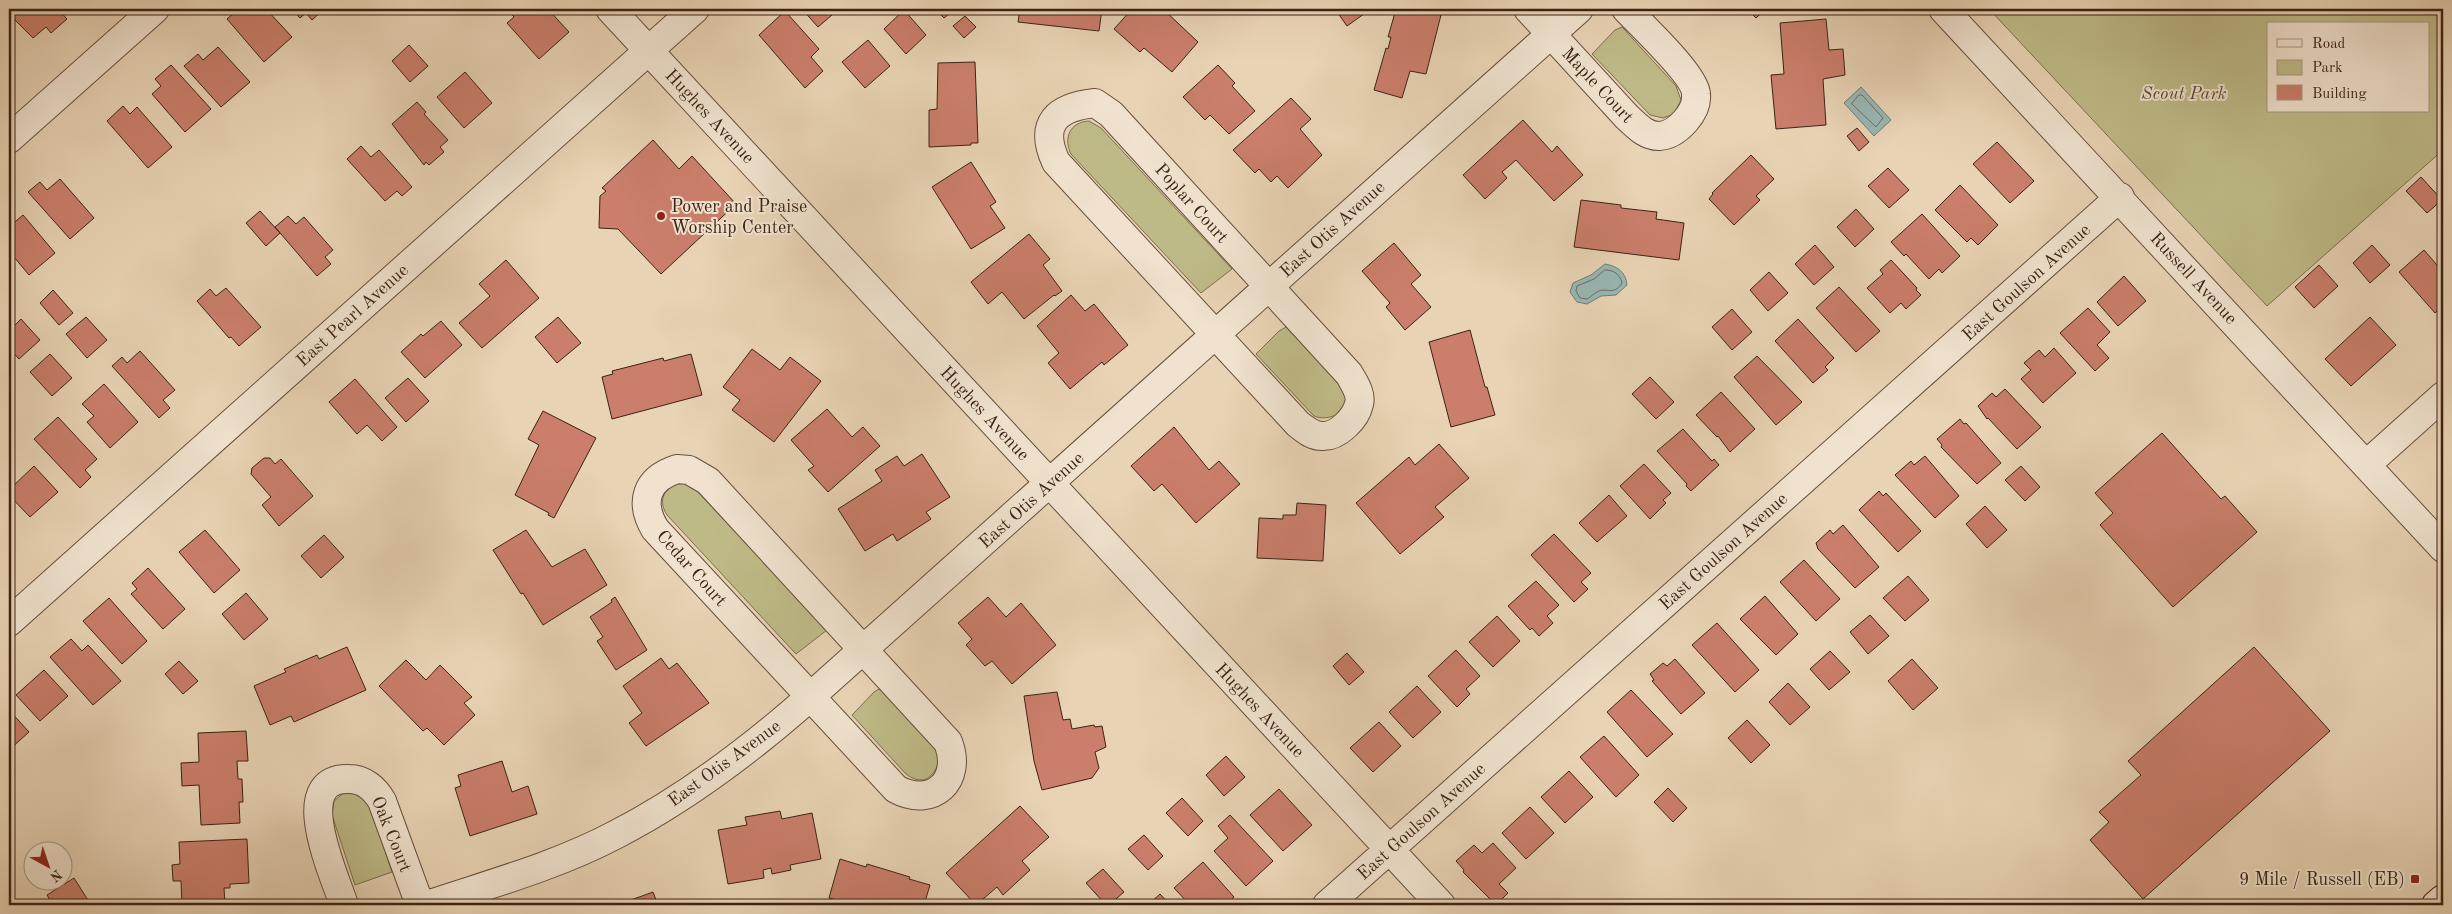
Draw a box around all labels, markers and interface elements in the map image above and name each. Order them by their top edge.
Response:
legend [2267,22,2430,112]
text: Road [2312,37,2346,52]
street label: Maple Court [1558,45,1637,127]
text: Park [2312,61,2343,76]
street label: Hughes Avenue [661,66,757,167]
park label: Scout Park [2141,85,2227,103]
text: Building [2312,87,2367,102]
street label: Poplar Court [1151,160,1231,247]
street label: East Otis Avenue [1277,178,1389,281]
place label: Power and Praise Worship Center [671,198,807,237]
marker: Power and Praise Worship Center [655,210,667,222]
street label: East Goulson Avenue [1959,221,2094,345]
street label: Russell Avenue [2146,229,2240,328]
street label: East Pearl Avenue [293,261,412,370]
street label: Hughes Avenue [936,363,1032,464]
street label: East Otis Avenue [976,449,1088,552]
street label: East Goulson Avenue [1656,490,1791,614]
street label: Cedar Court [653,527,730,610]
street label: Hughes Avenue [1211,660,1307,761]
street label: East Otis Avenue [665,717,784,811]
street label: East Goulson Avenue [1354,760,1489,884]
street label: Oak Court [368,794,414,875]
north arrow [22,842,72,892]
text: N [47,866,64,884]
place label: 9 Mile / Russell (EB) [2239,870,2405,889]
marker: 9 Mile / Russell (EB) [2409,873,2421,885]

